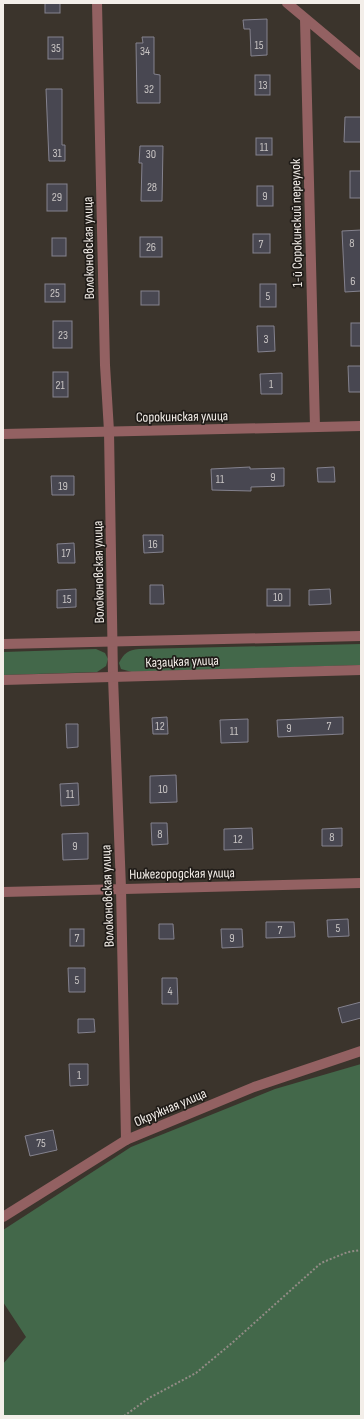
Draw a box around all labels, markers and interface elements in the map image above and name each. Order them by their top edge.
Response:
house number: 15 [254,38,264,53]
house number: 35 [51,41,61,56]
house number: 34 [140,44,150,59]
house number: 13 [258,78,268,93]
house number: 32 [144,82,154,97]
house number: 11 [260,140,269,155]
house number: 31 [52,146,62,161]
house number: 30 [146,147,156,162]
street label: 1-й Сорокинский переулок [287,158,306,287]
house number: 28 [147,180,157,195]
house number: 9 [262,189,268,204]
house number: 29 [52,190,62,205]
street label: Волоконовская улица [79,197,98,299]
house number: 8 [349,236,355,251]
house number: 7 [259,237,264,252]
house number: 26 [146,240,156,255]
house number: 6 [350,274,356,289]
house number: 25 [50,286,60,301]
house number: 5 [266,289,271,304]
house number: 23 [58,328,68,343]
house number: 3 [263,332,269,347]
house number: 1 [269,377,274,392]
house number: 21 [55,378,65,393]
street label: Сорокинская улица [136,407,228,426]
house number: 9 [270,470,276,485]
house number: 11 [216,472,225,487]
house number: 19 [58,479,68,494]
street label: Волоконовская улица [89,521,108,623]
house number: 16 [148,537,158,552]
house number: 17 [62,546,71,561]
house number: 10 [273,590,283,605]
house number: 15 [62,592,72,607]
street label: Казацкая улица [145,652,219,671]
house number: 12 [155,719,165,734]
house number: 7 [327,719,332,734]
house number: 9 [286,721,292,736]
house number: 11 [230,724,239,739]
house number: 10 [158,782,168,797]
house number: 11 [66,787,75,802]
house number: 8 [157,827,163,842]
house number: 8 [329,830,335,845]
house number: 12 [233,832,243,847]
house number: 9 [72,839,78,854]
street label: Волоконовская улица [97,844,118,947]
street label: Нижегородская улица [129,864,235,883]
house number: 5 [336,921,341,936]
house number: 7 [278,923,283,938]
house number: 7 [75,931,80,946]
house number: 9 [229,931,235,946]
house number: 5 [75,973,80,988]
house number: 4 [167,984,173,999]
house number: 1 [77,1068,82,1083]
street label: Окружная улица [131,1085,209,1130]
house number: 75 [36,1136,46,1151]

